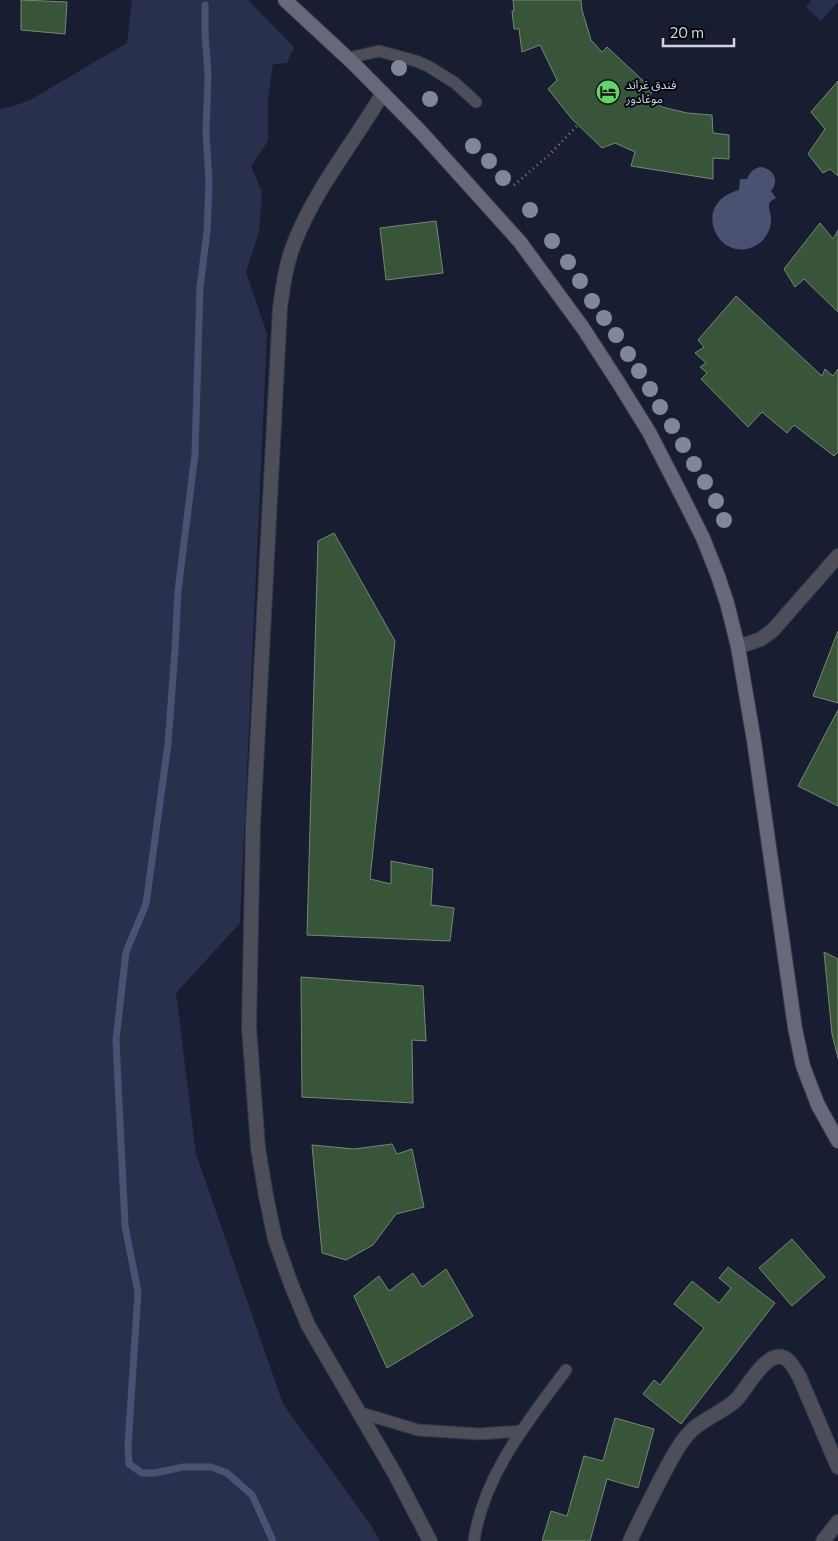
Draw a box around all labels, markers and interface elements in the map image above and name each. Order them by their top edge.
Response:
scale bar [663,15,734,47]
text: 20 m [670,23,704,41]
place label: فندق غراند موغادور [625,77,676,106]
hotel icon: فندق غراند موغادور [595,79,621,105]

